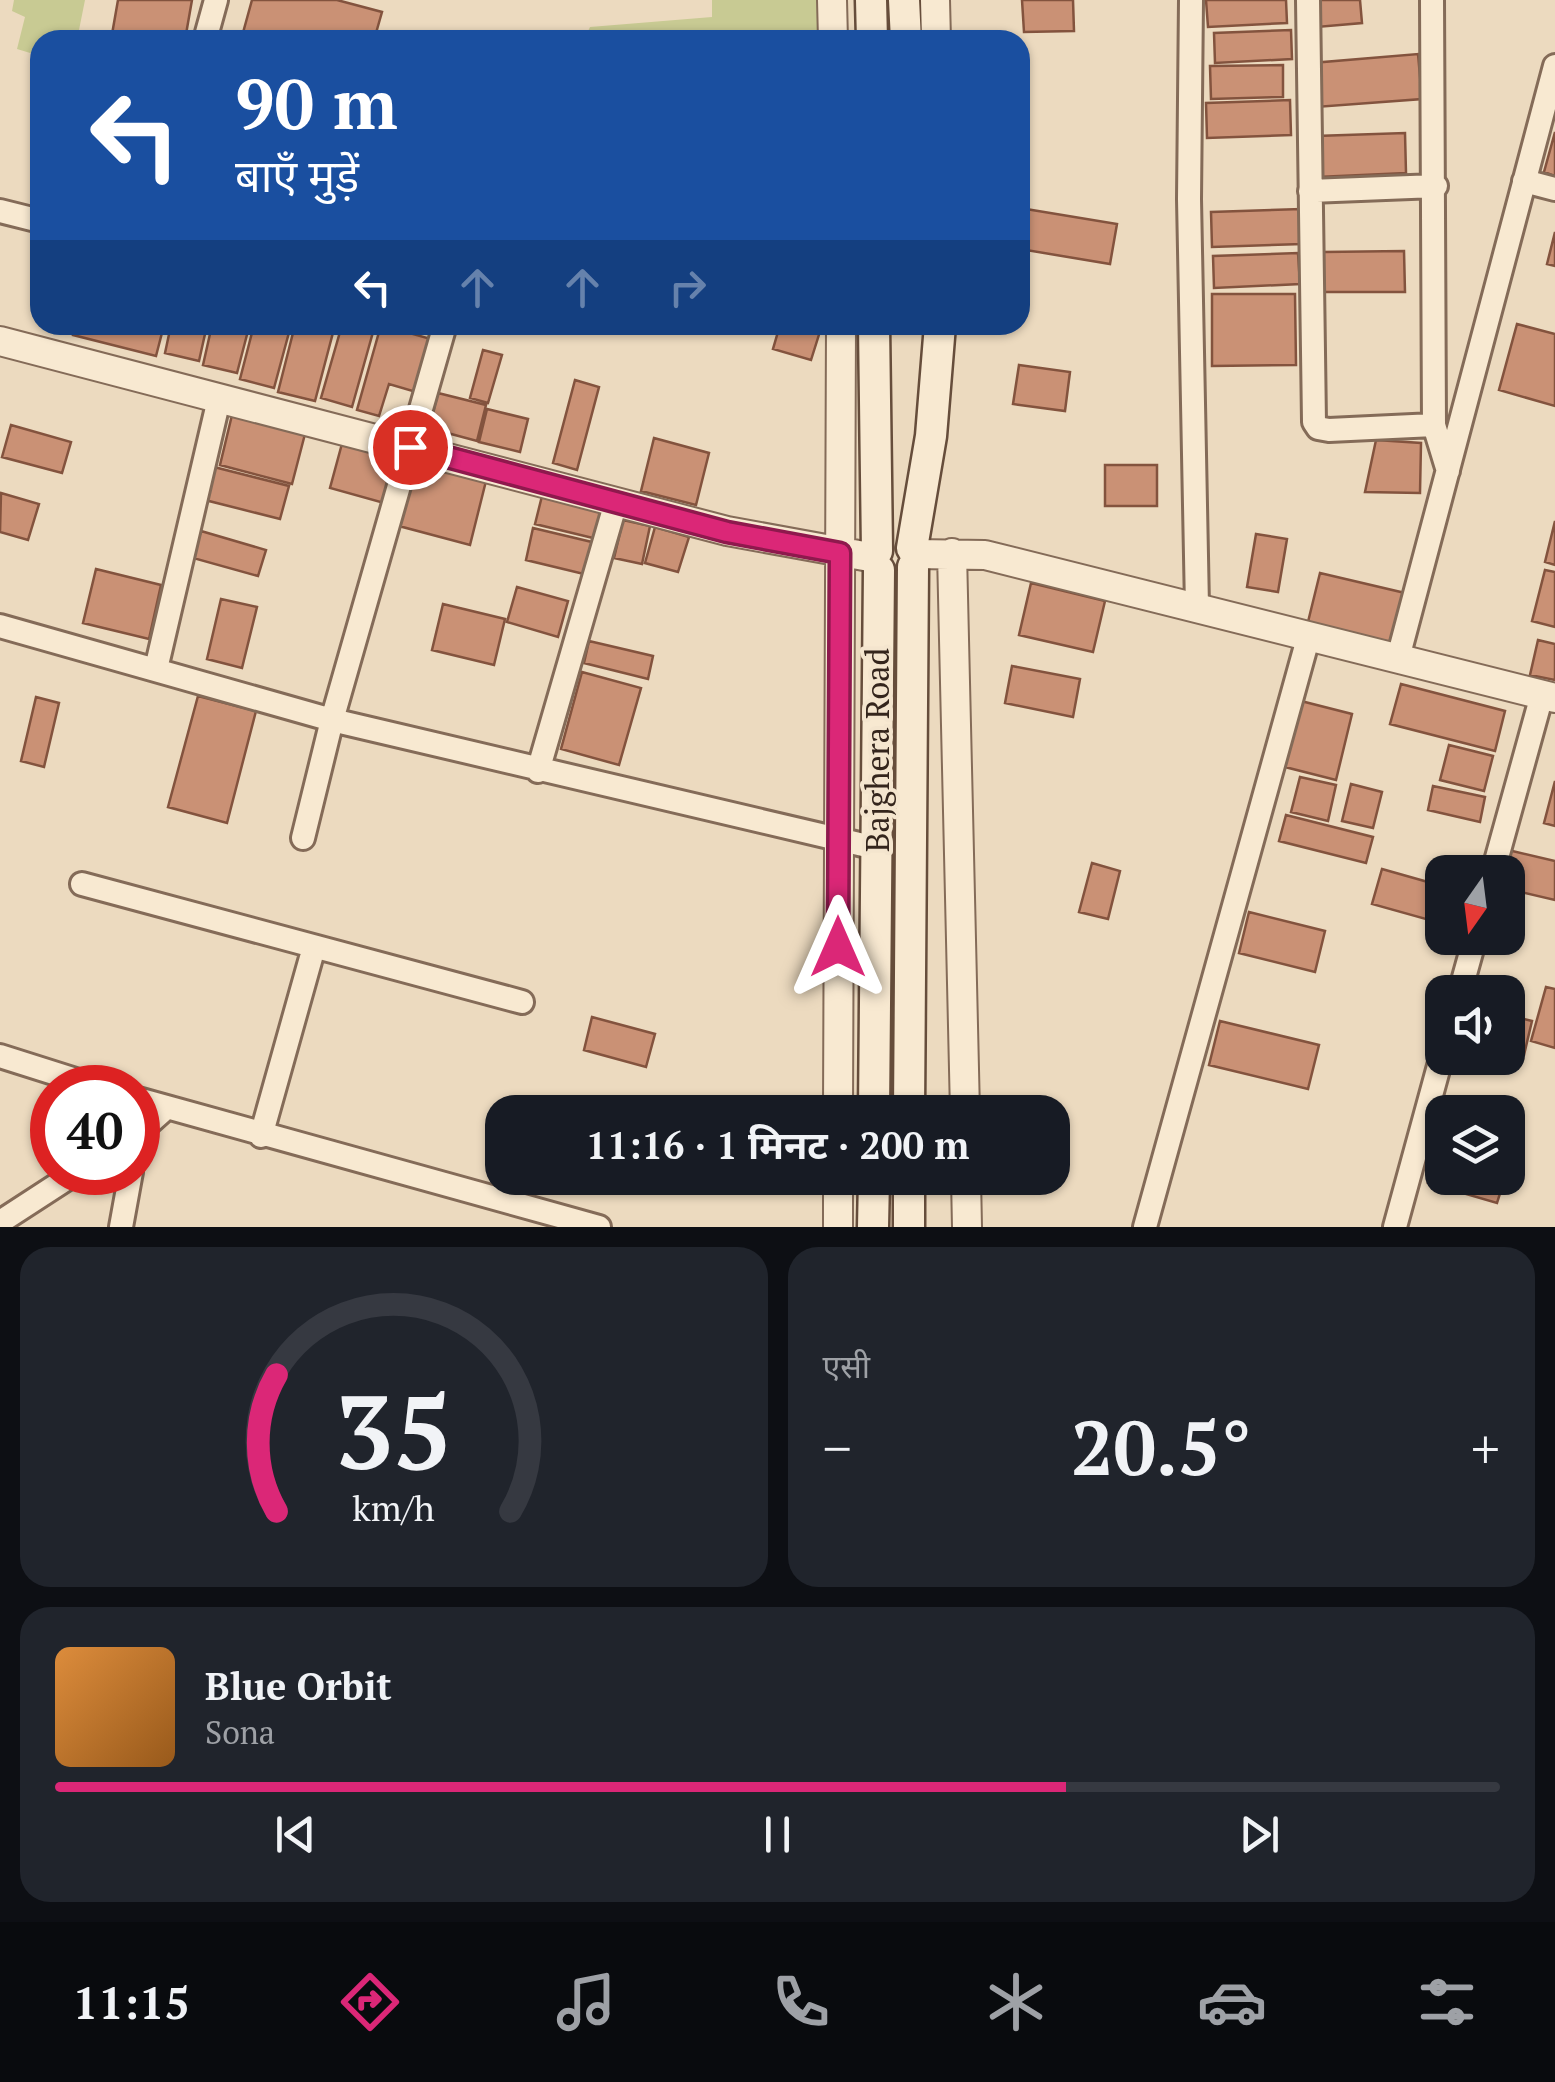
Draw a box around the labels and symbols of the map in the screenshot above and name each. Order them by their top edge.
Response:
pin [368,405,453,490]
street label: Bajghera Road [856,648,898,852]
north arrow [1425,855,1525,955]
position arrow [786,895,890,999]
speed limit sign: 40 [30,1065,160,1195]

